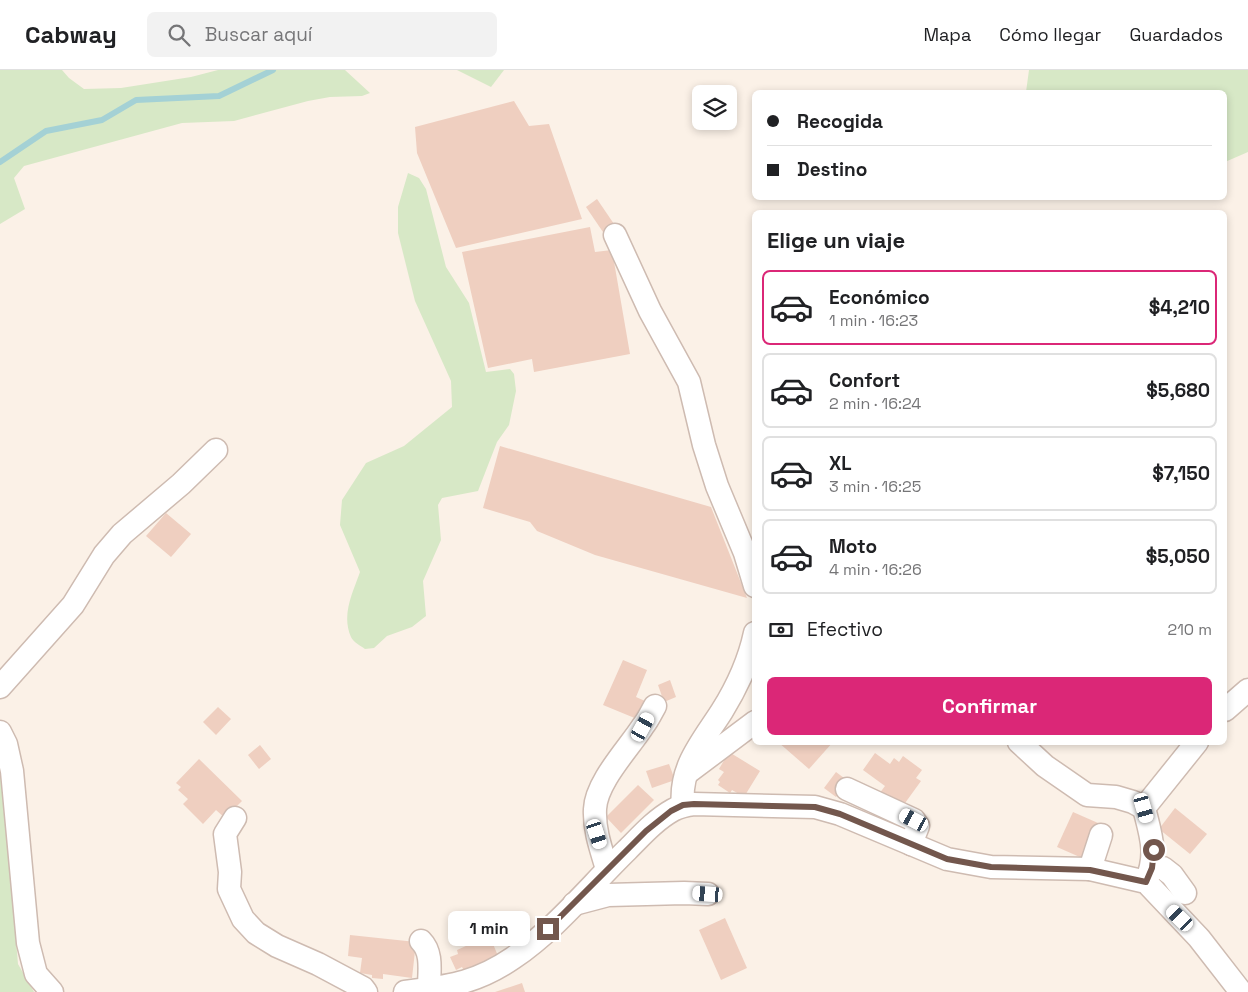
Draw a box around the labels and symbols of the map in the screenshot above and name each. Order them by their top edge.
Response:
car [629,710,656,744]
car [1132,792,1155,824]
car [897,806,930,834]
car [585,817,608,851]
route start [1143,839,1165,861]
car [692,885,723,903]
car [1164,902,1196,934]
callout: 1 min [448,912,530,946]
route end [537,918,559,940]

